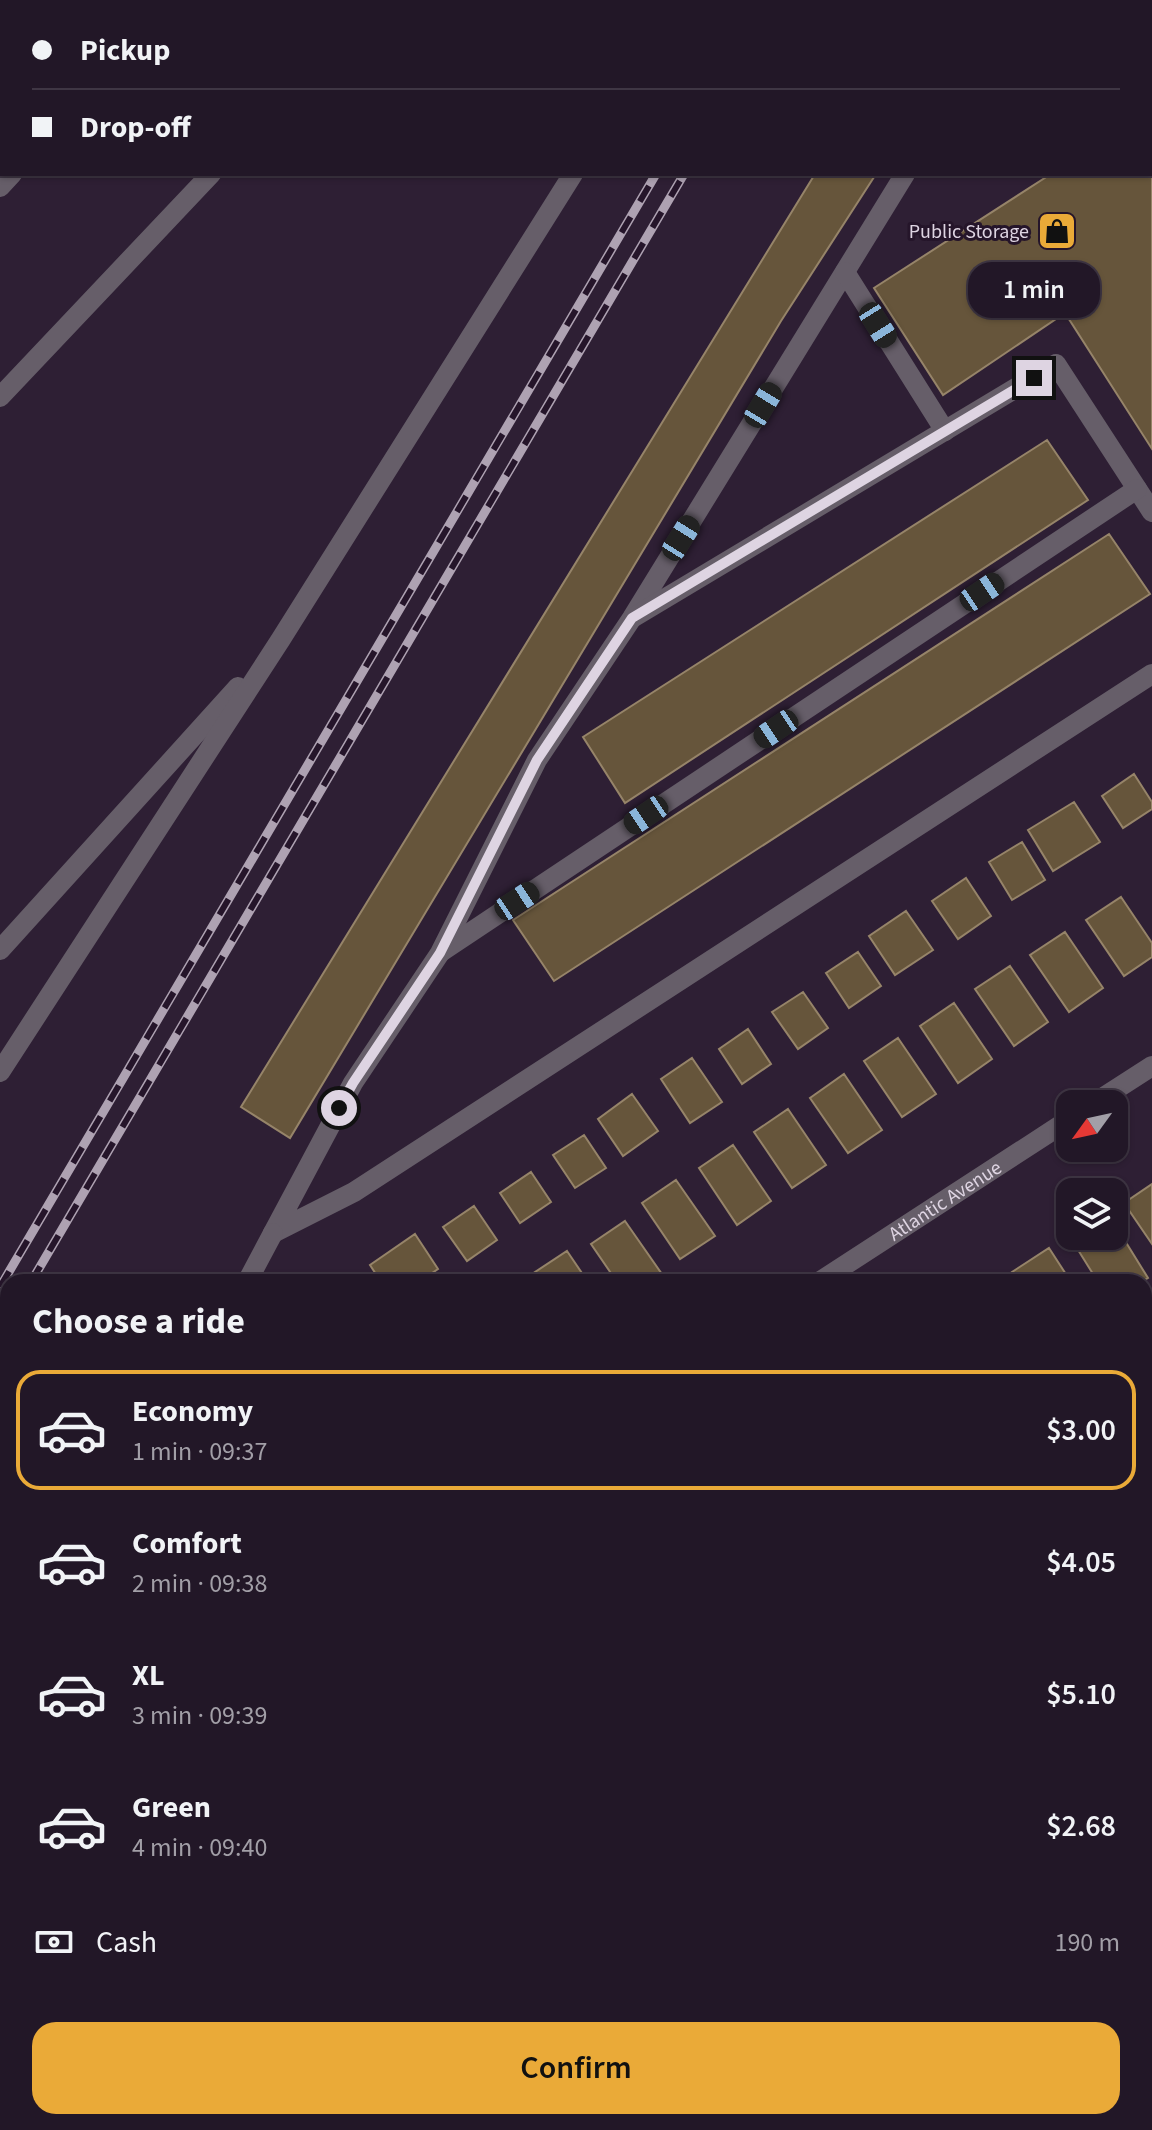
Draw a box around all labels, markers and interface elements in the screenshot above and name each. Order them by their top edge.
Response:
text: Pickup [80,29,170,72]
text: Drop-off [80,106,191,149]
shop icon: Public Storage [1036,210,1078,252]
place label: Public Storage [909,218,1029,246]
callout: 1 min [968,262,1100,318]
text: 1 min [1003,271,1065,308]
car [855,298,901,352]
route end [1016,360,1052,396]
car [740,378,786,432]
car [658,511,704,565]
car [955,569,1009,615]
car [749,706,803,752]
car [619,792,673,838]
car [490,878,544,924]
route start [321,1090,357,1126]
north arrow [1056,1090,1128,1162]
map controls [1056,1090,1128,1250]
street label: Atlantic Avenue [883,1154,1008,1248]
button: layers [1056,1178,1128,1250]
text: Choose a ride [32,1296,245,1347]
text: Economy [132,1390,253,1433]
icon: car [36,1394,108,1466]
text: $3.00 [1046,1409,1116,1452]
text: 1 min · 09:37 [132,1433,267,1470]
text: Comfort [132,1522,242,1565]
icon: car [36,1526,108,1598]
text: $4.05 [1046,1541,1116,1584]
text: 2 min · 09:38 [132,1565,267,1602]
text: XL [132,1654,165,1697]
icon: car [36,1658,108,1730]
text: $5.10 [1046,1673,1116,1716]
text: 3 min · 09:39 [132,1697,267,1734]
text: Green [132,1786,211,1829]
icon: car [36,1790,108,1862]
text: $2.68 [1046,1805,1116,1848]
text: 4 min · 09:40 [132,1829,267,1866]
icon: cash [32,1920,76,1964]
text: Cash [96,1921,157,1964]
text: 190 m [1054,1924,1120,1961]
button: Confirm [32,2022,1120,2114]

